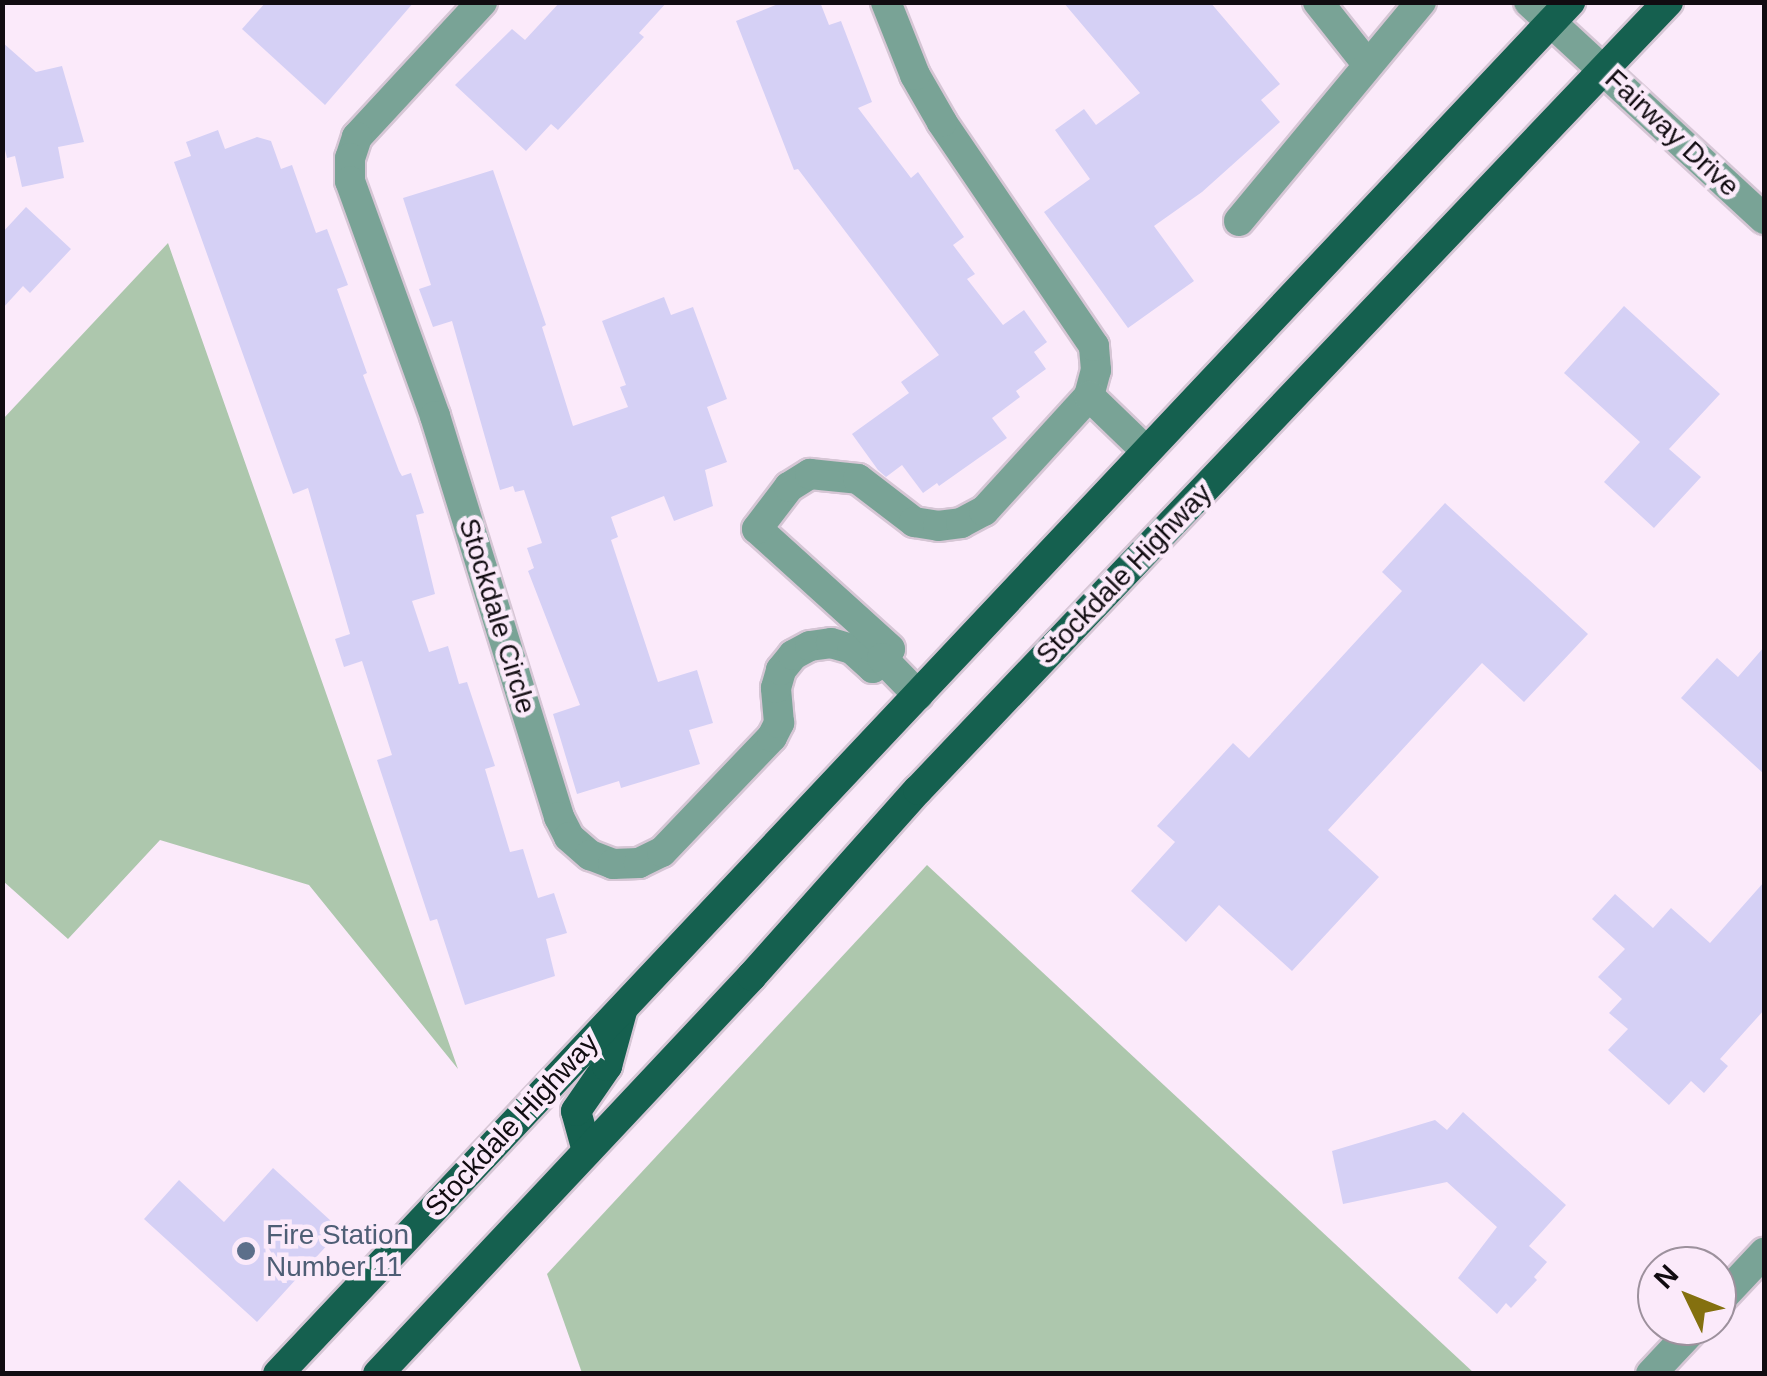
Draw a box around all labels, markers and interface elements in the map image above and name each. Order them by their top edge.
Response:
street label: Fairway Drive [1598,62,1746,204]
street label: Stockdale Highway [1029,477,1219,671]
street label: Stockdale Circle [451,514,543,718]
street label: Stockdale Highway [419,1026,605,1224]
place label: Fire Station Number 11 [266,1218,409,1284]
marker: Fire Station Number 11 [235,1240,257,1262]
north arrow [1637,1246,1737,1346]
text: N [1648,1259,1684,1295]

